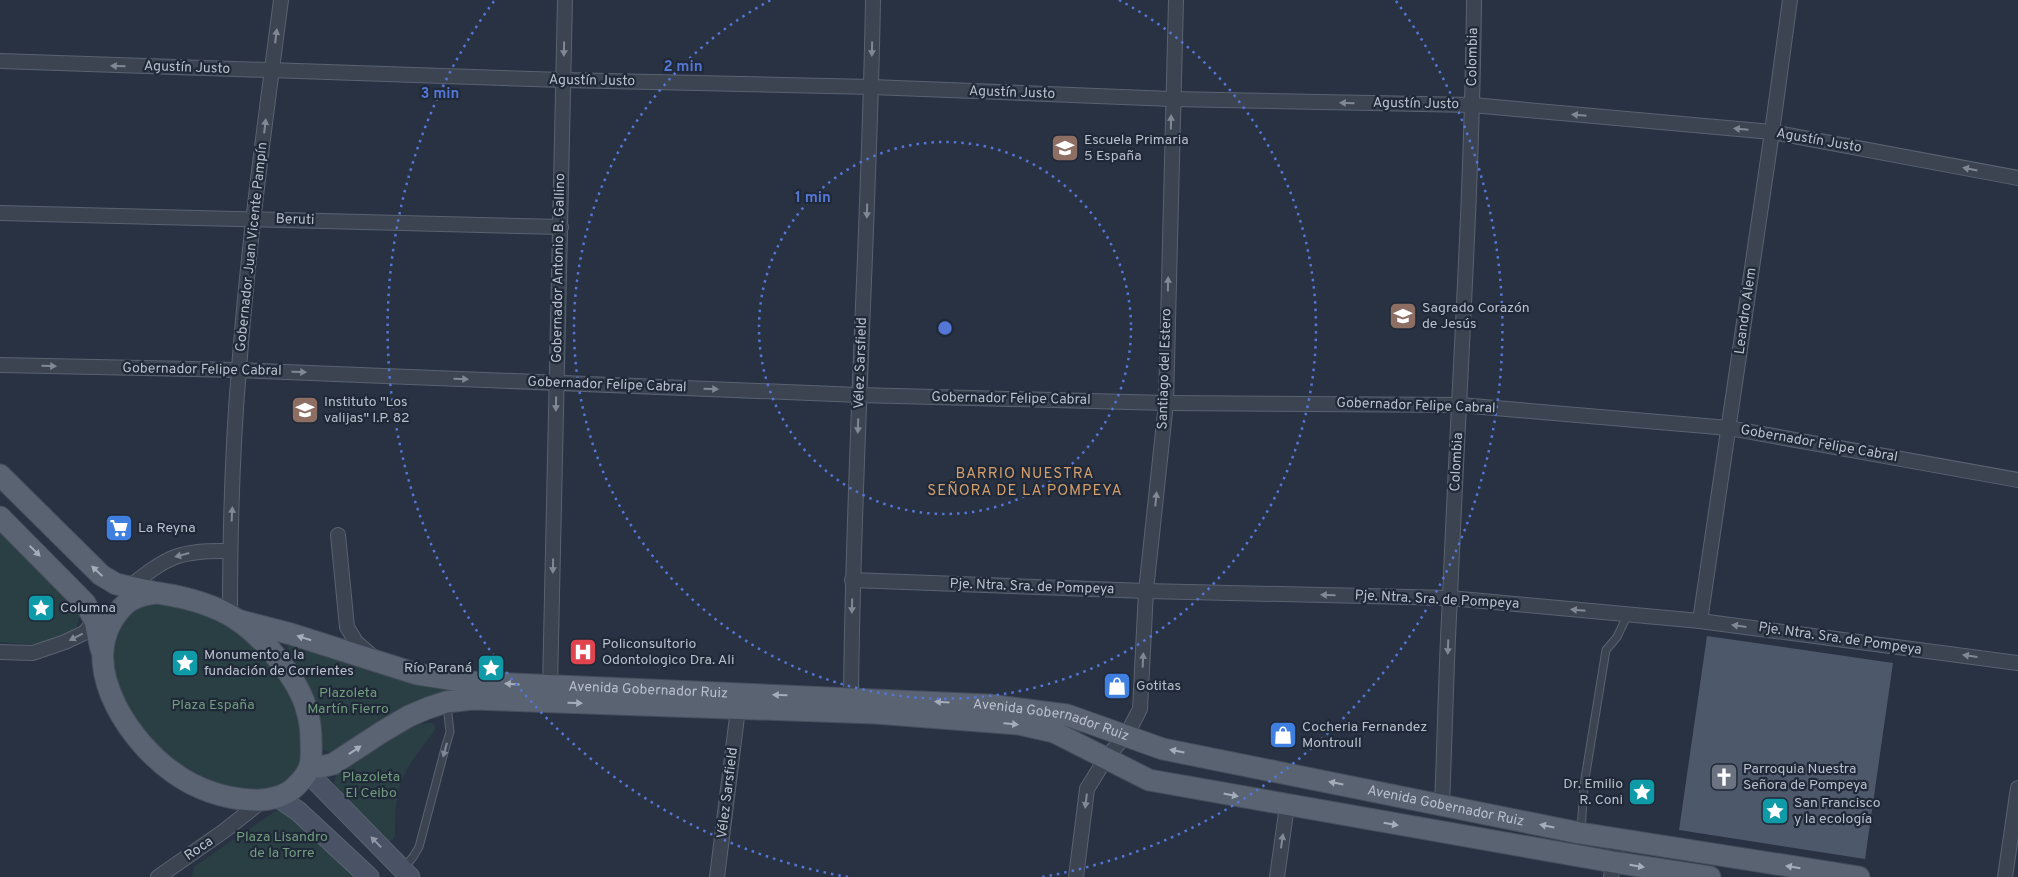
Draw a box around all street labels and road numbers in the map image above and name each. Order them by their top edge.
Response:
street label: Colombia [1464,27,1482,87]
street label: Agustín Justo [143,58,231,78]
street label: Agustín Justo [549,72,636,90]
street label: Agustín Justo [968,83,1056,103]
street label: Agustín Justo [1373,95,1460,113]
street label: Agustín Justo [1775,125,1863,157]
street label: Gobernador Juan Vicente Pampín [233,141,271,353]
street label: Gobernador Antonio B. Gallino [549,173,569,363]
street label: Beruti [275,211,315,229]
street label: Leandro Alem [1732,267,1760,355]
street label: Santiago del Estero [1154,308,1176,430]
street label: Vélez Sarsfield [851,317,871,409]
street label: Gobernador Felipe Cabral [122,360,282,380]
street label: Gobernador Felipe Cabral [527,374,687,396]
street label: Gobernador Felipe Cabral [931,389,1091,409]
street label: Gobernador Felipe Cabral [1336,395,1496,417]
street label: Gobernador Felipe Cabral [1739,422,1899,466]
street label: Colombia [1447,432,1467,492]
street label: Pje. Ntra. Sra. de Pompeya [949,576,1115,598]
street label: Pje. Ntra. Sra. de Pompeya [1354,587,1520,613]
street label: Pje. Ntra. Sra. de Pompeya [1757,619,1923,659]
street label: Avenida Gobernador Ruiz [568,678,728,702]
street label: Avenida Gobernador Ruiz [973,696,1131,745]
street label: Vélez Sarsfield [714,746,742,840]
street label: Avenida Gobernador Ruiz [1366,782,1526,830]
street label: Roca [181,833,217,865]

